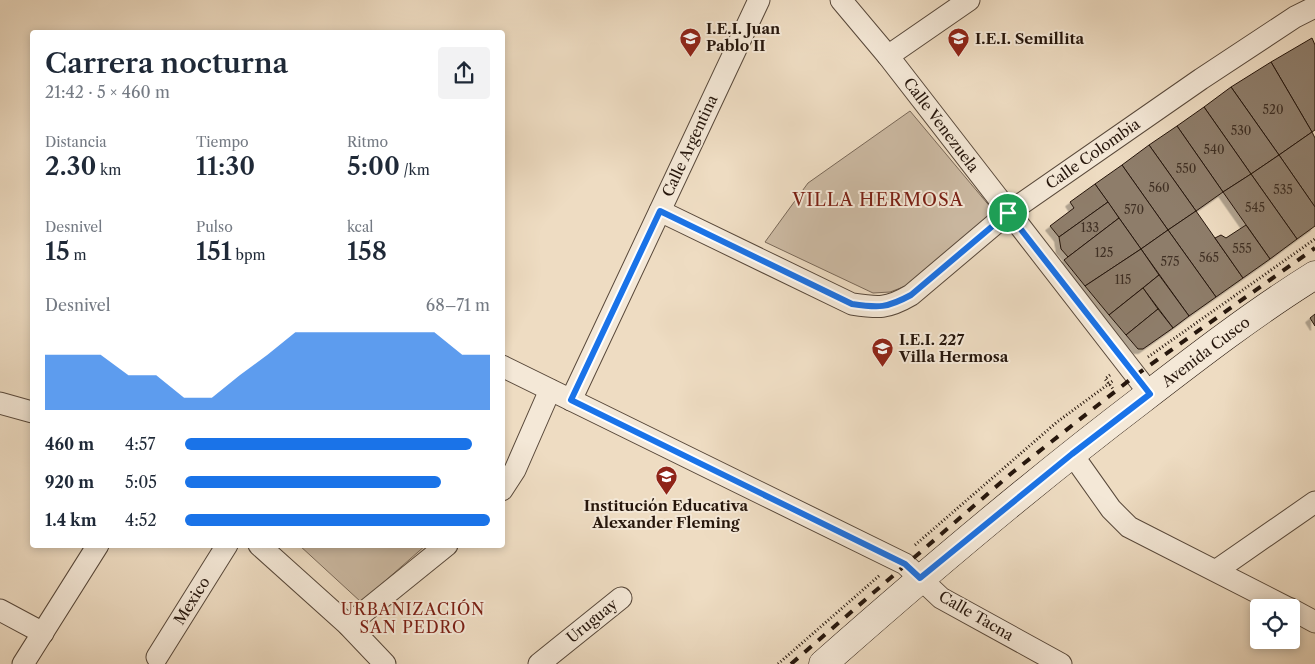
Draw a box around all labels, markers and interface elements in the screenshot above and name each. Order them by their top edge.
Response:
place label: I.E.I. Juan Pablo II [706,19,781,55]
school or university icon: I.E.I. Juan Pablo II [678,26,702,57]
school or university icon: I.E.I. Semillita [947,27,971,58]
place label: I.E.I. Semillita [975,29,1085,48]
text: Carrera nocturna [45,46,288,80]
button: share [438,47,490,99]
street label: Calle Venezuela [900,74,983,176]
text: 21:42 · 5 × 460 m [45,82,170,102]
street label: Calle Argentina [658,92,722,200]
house number: 520 [1262,102,1284,117]
street label: Calle Colombia [1042,114,1144,193]
house number: 530 [1231,123,1251,138]
text: Distancia [45,133,107,151]
text: Tiempo [196,133,249,151]
text: Ritmo [347,133,388,151]
house number: 540 [1203,142,1225,157]
text: 2.30 [45,151,96,182]
text: 11:30 [196,151,255,182]
text: 5:00 [347,151,400,182]
text: km [96,161,121,179]
text: /km [400,161,430,179]
house number: 550 [1176,161,1196,176]
house number: 560 [1148,180,1170,195]
house number: 535 [1273,182,1293,197]
district label: VILLA HERMOSA [791,189,964,211]
pin [987,192,1029,234]
icon: arrive [994,199,1022,227]
house number: 545 [1245,200,1265,215]
house number: 570 [1124,202,1144,217]
text: Desnivel [45,218,102,236]
text: Pulso [196,218,233,236]
text: kcal [347,218,373,236]
house number: 133 [1081,220,1099,235]
text: 15 [45,236,70,267]
text: 151 [196,236,232,267]
text: 158 [347,236,387,267]
house number: 555 [1232,241,1252,256]
house number: 125 [1095,245,1113,260]
text: m [70,246,87,264]
text: bpm [232,246,266,264]
house number: 565 [1199,250,1219,265]
house number: 575 [1161,254,1179,269]
house number: 115 [1115,272,1131,287]
text: Desnivel [45,295,111,315]
text: 68–71 m [426,295,490,315]
street label: Avenida Cusco [1157,312,1254,392]
place label: I.E.I. 227 Villa Hermosa [898,330,1009,366]
school or university icon: I.E.I. 227 Villa Hermosa [871,337,895,368]
text: 460 m [45,434,94,454]
text: 4:57 [125,434,155,454]
school or university icon: Institución Educativa Alexander Fleming [654,465,678,496]
text: 920 m [45,472,94,492]
text: 5:05 [125,472,157,492]
place label: Institución Educativa Alexander Fleming [584,496,749,532]
text: 1.4 km [45,510,97,530]
text: 4:52 [125,510,157,530]
street label: Mexico [169,573,214,628]
street label: Calle Tacna [935,587,1017,645]
street label: Uruguay [562,594,621,647]
district label: URBANIZACIÓN SAN PEDRO [341,599,485,637]
map controls [1250,599,1300,649]
button: locate [1250,599,1300,649]

